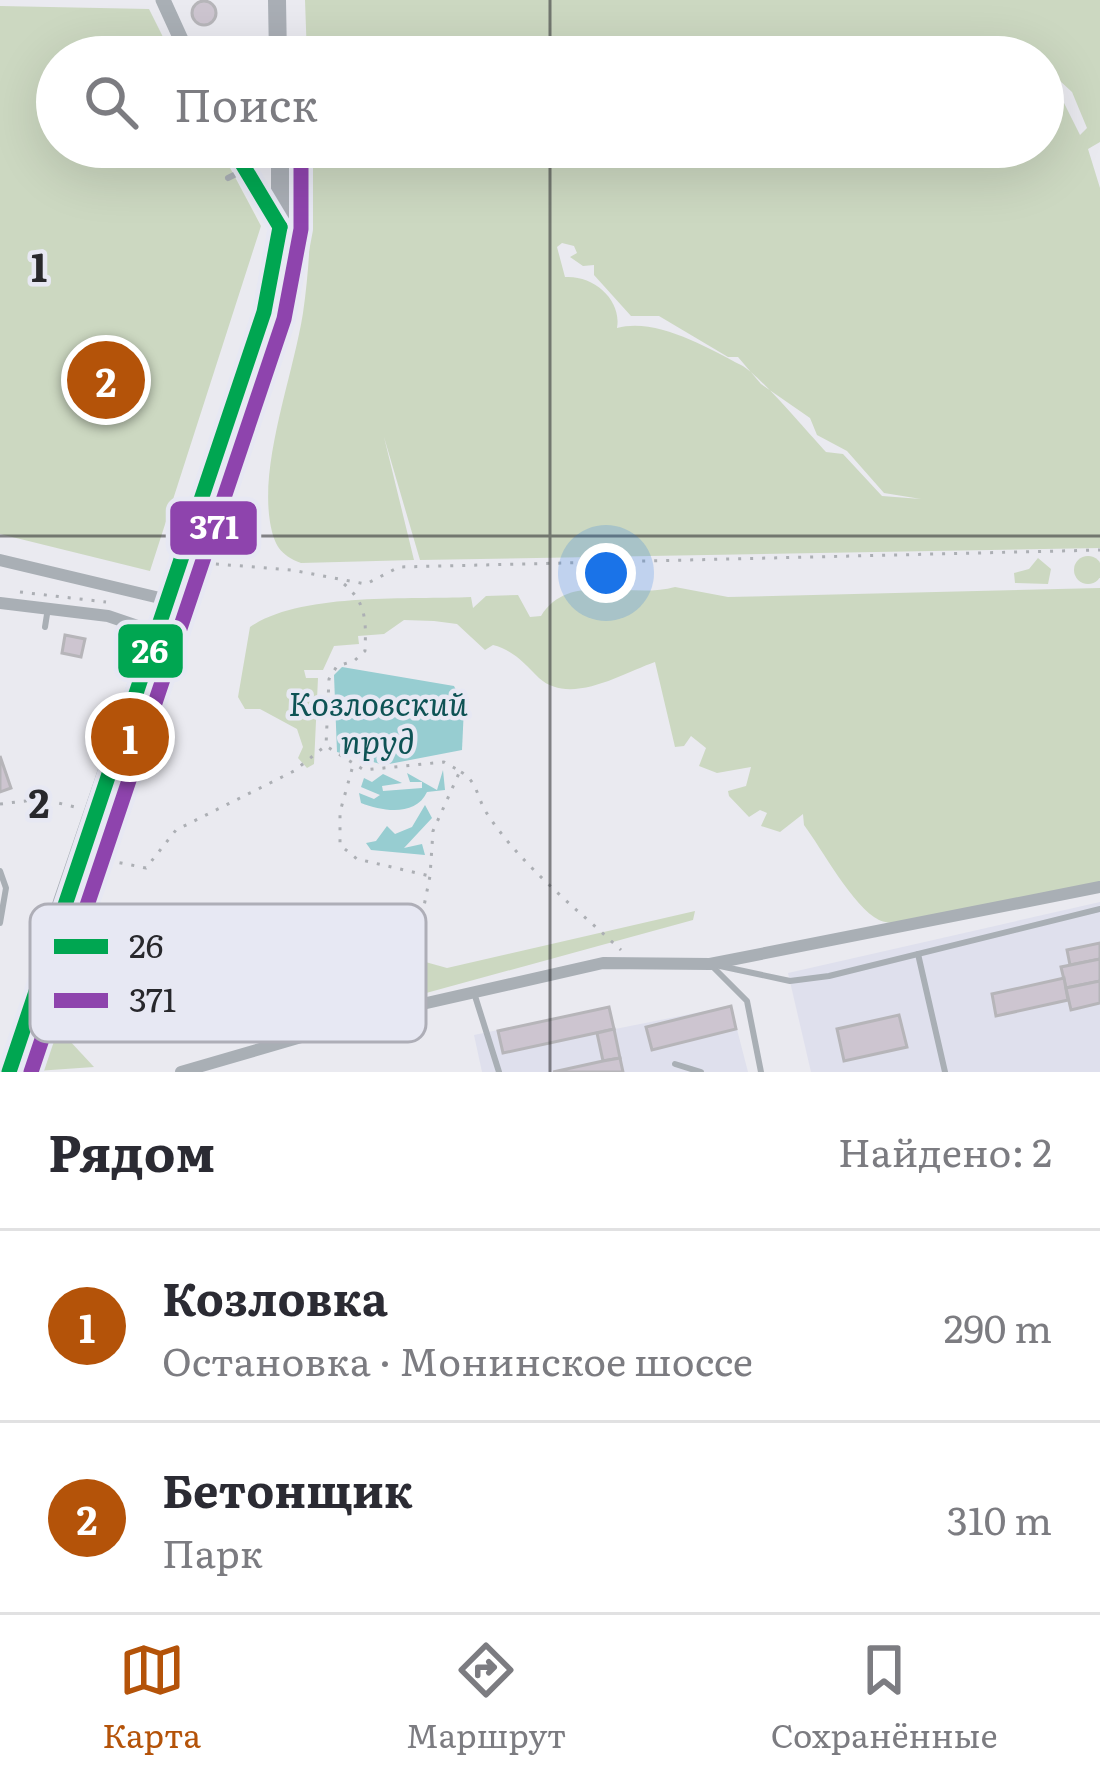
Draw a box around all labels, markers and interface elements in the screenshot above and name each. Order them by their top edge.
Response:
search box [36,36,1064,168]
icon: search [78,69,144,135]
text: Поиск [174,69,318,136]
text: 1 [31,236,47,294]
pin: 2 [67,335,145,425]
line badge: 371 [168,499,259,557]
text: 371 [189,500,239,549]
your location [576,543,636,603]
line badge: 26 [116,622,185,680]
text: 26 [132,624,169,673]
water label: Козловский пруд [288,677,468,764]
pin: 1 [91,692,169,782]
text: 2 [29,772,49,830]
legend [30,904,426,1042]
text: 26 [129,919,163,968]
text: 371 [129,973,176,1022]
text: Рядом [48,1112,215,1188]
text: Найдено: 2 [838,1121,1052,1179]
text: Козловка [162,1263,388,1330]
text: 1 [79,1297,95,1355]
text: 290 m [944,1297,1052,1355]
text: Остановка · Монинское шоссе [162,1330,753,1388]
text: Бетонщик [162,1455,413,1522]
text: 2 [77,1489,97,1547]
text: 310 m [947,1489,1052,1547]
text: Парк [162,1522,263,1580]
tab: Карта [102,1637,201,1758]
tab: Маршрут [406,1637,566,1758]
tab: Сохранённые [771,1637,998,1758]

